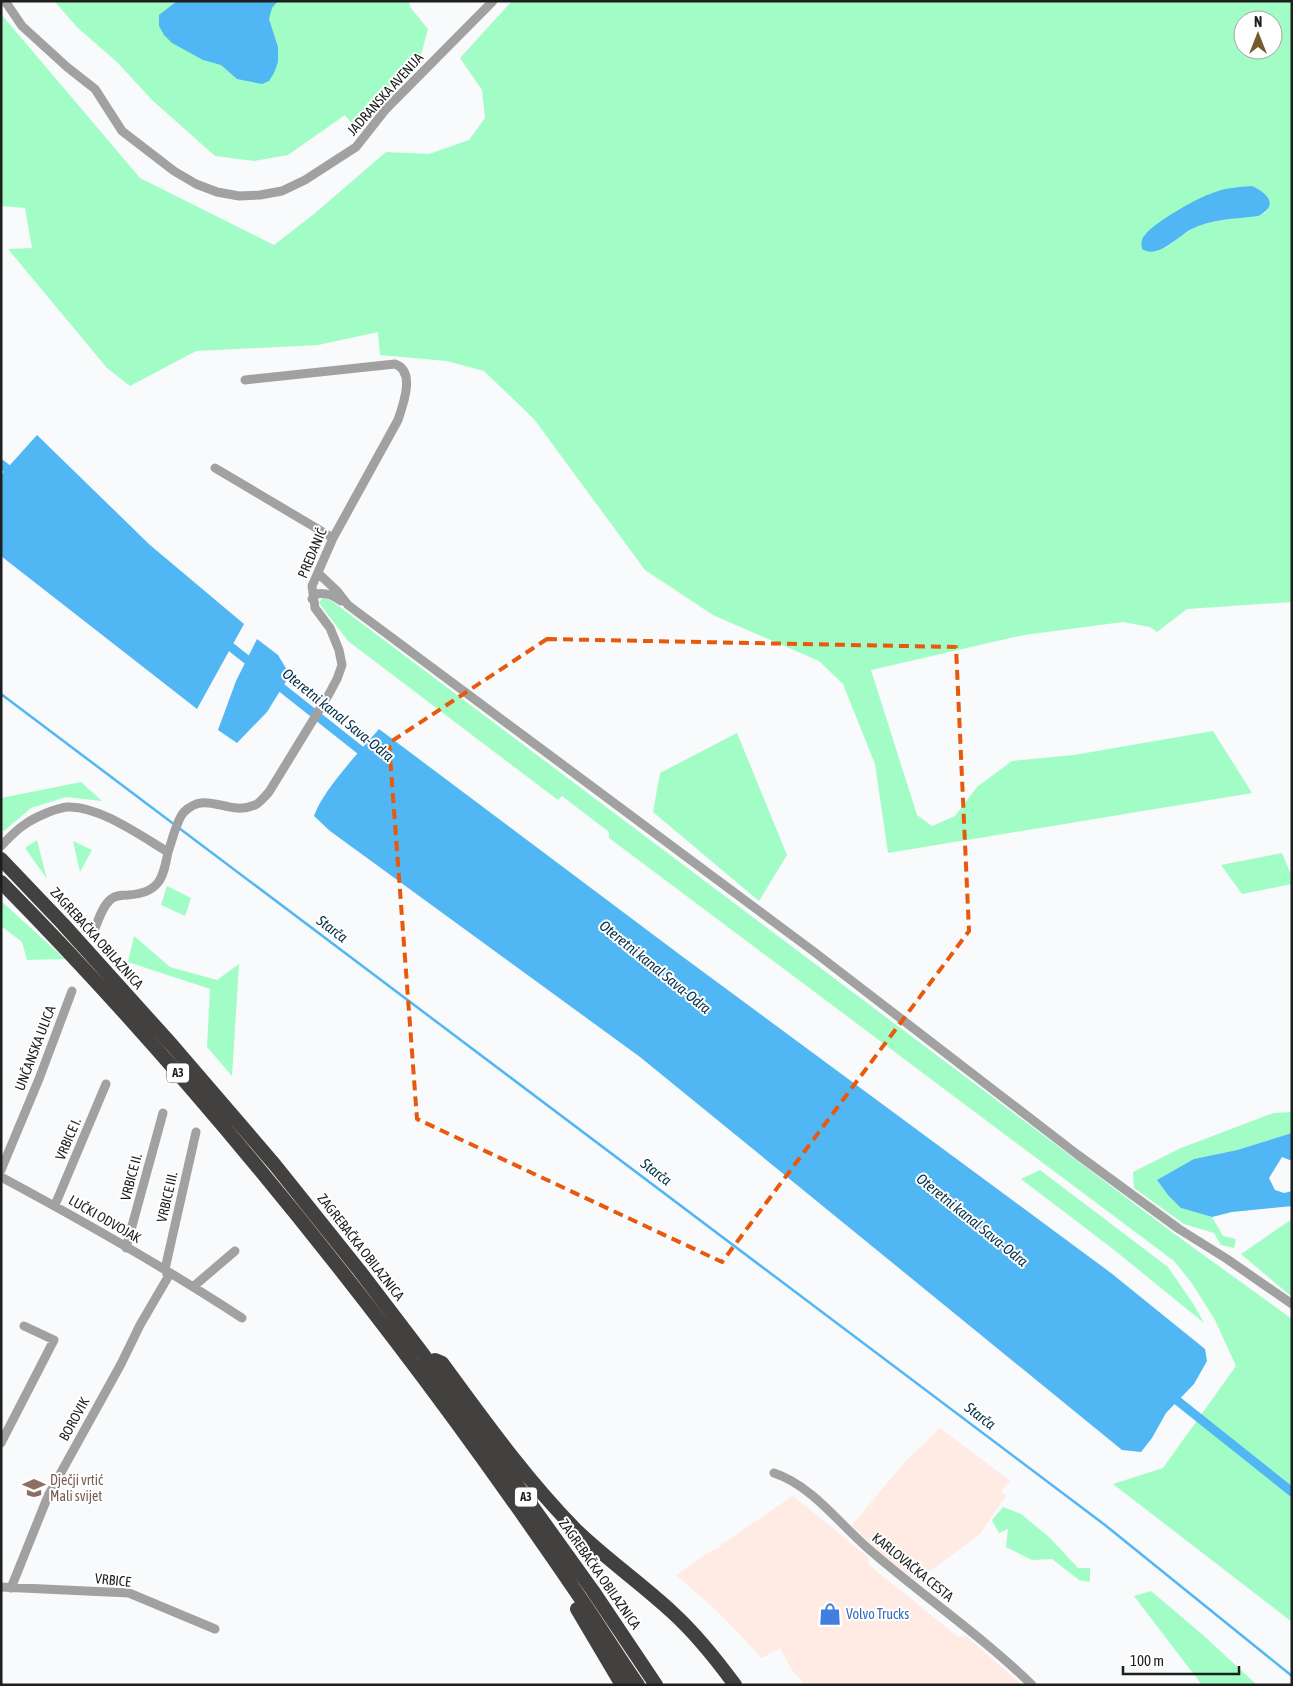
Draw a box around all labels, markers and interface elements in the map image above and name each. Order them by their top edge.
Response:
north arrow [1233,10,1283,60]
text: N [1254,14,1262,30]
street label: JADRANSKA AVENIJA [344,49,426,139]
street label: PREDANIĆ [294,525,330,580]
water label: Oteretni kanal Sava-Odra [279,665,397,765]
street label: ZAGREBAČKA OBILAZNICA [47,883,148,992]
water label: Starča [313,911,351,946]
water label: Oteretni kanal Sava-Odra [596,917,714,1017]
street label: UNČANSKA ULICA [10,1003,59,1093]
road number: A3 [167,1064,189,1082]
street label: VRBICE I. [52,1115,84,1163]
street label: VRBICE II. [117,1152,145,1202]
water label: Starča [637,1154,675,1189]
street label: VRBICE III. [153,1170,181,1224]
water label: Oteretni kanal Sava-Odra [913,1170,1031,1270]
street label: ZAGREBAČKA OBILAZNICA [314,1190,408,1304]
street label: LUČKI ODVOJAK [66,1191,145,1246]
street label: BOROVIK [56,1394,92,1443]
water label: Starča [961,1398,999,1433]
place label: Dječji vrtić Mali svijet [50,1472,104,1504]
school or university icon: Dječji vrtić Mali svijet [21,1475,47,1501]
road number: A3 [515,1488,537,1506]
street label: ZAGREBAČKA OBILAZNICA [556,1515,645,1632]
street label: KARLOVAČKA CESTA [869,1529,958,1605]
street label: VRBICE [94,1570,132,1590]
shop icon: Volvo Trucks [817,1601,843,1627]
place label: Volvo Trucks [846,1606,909,1622]
scale bar [1123,1644,1239,1676]
text: 100 m [1130,1652,1164,1669]

